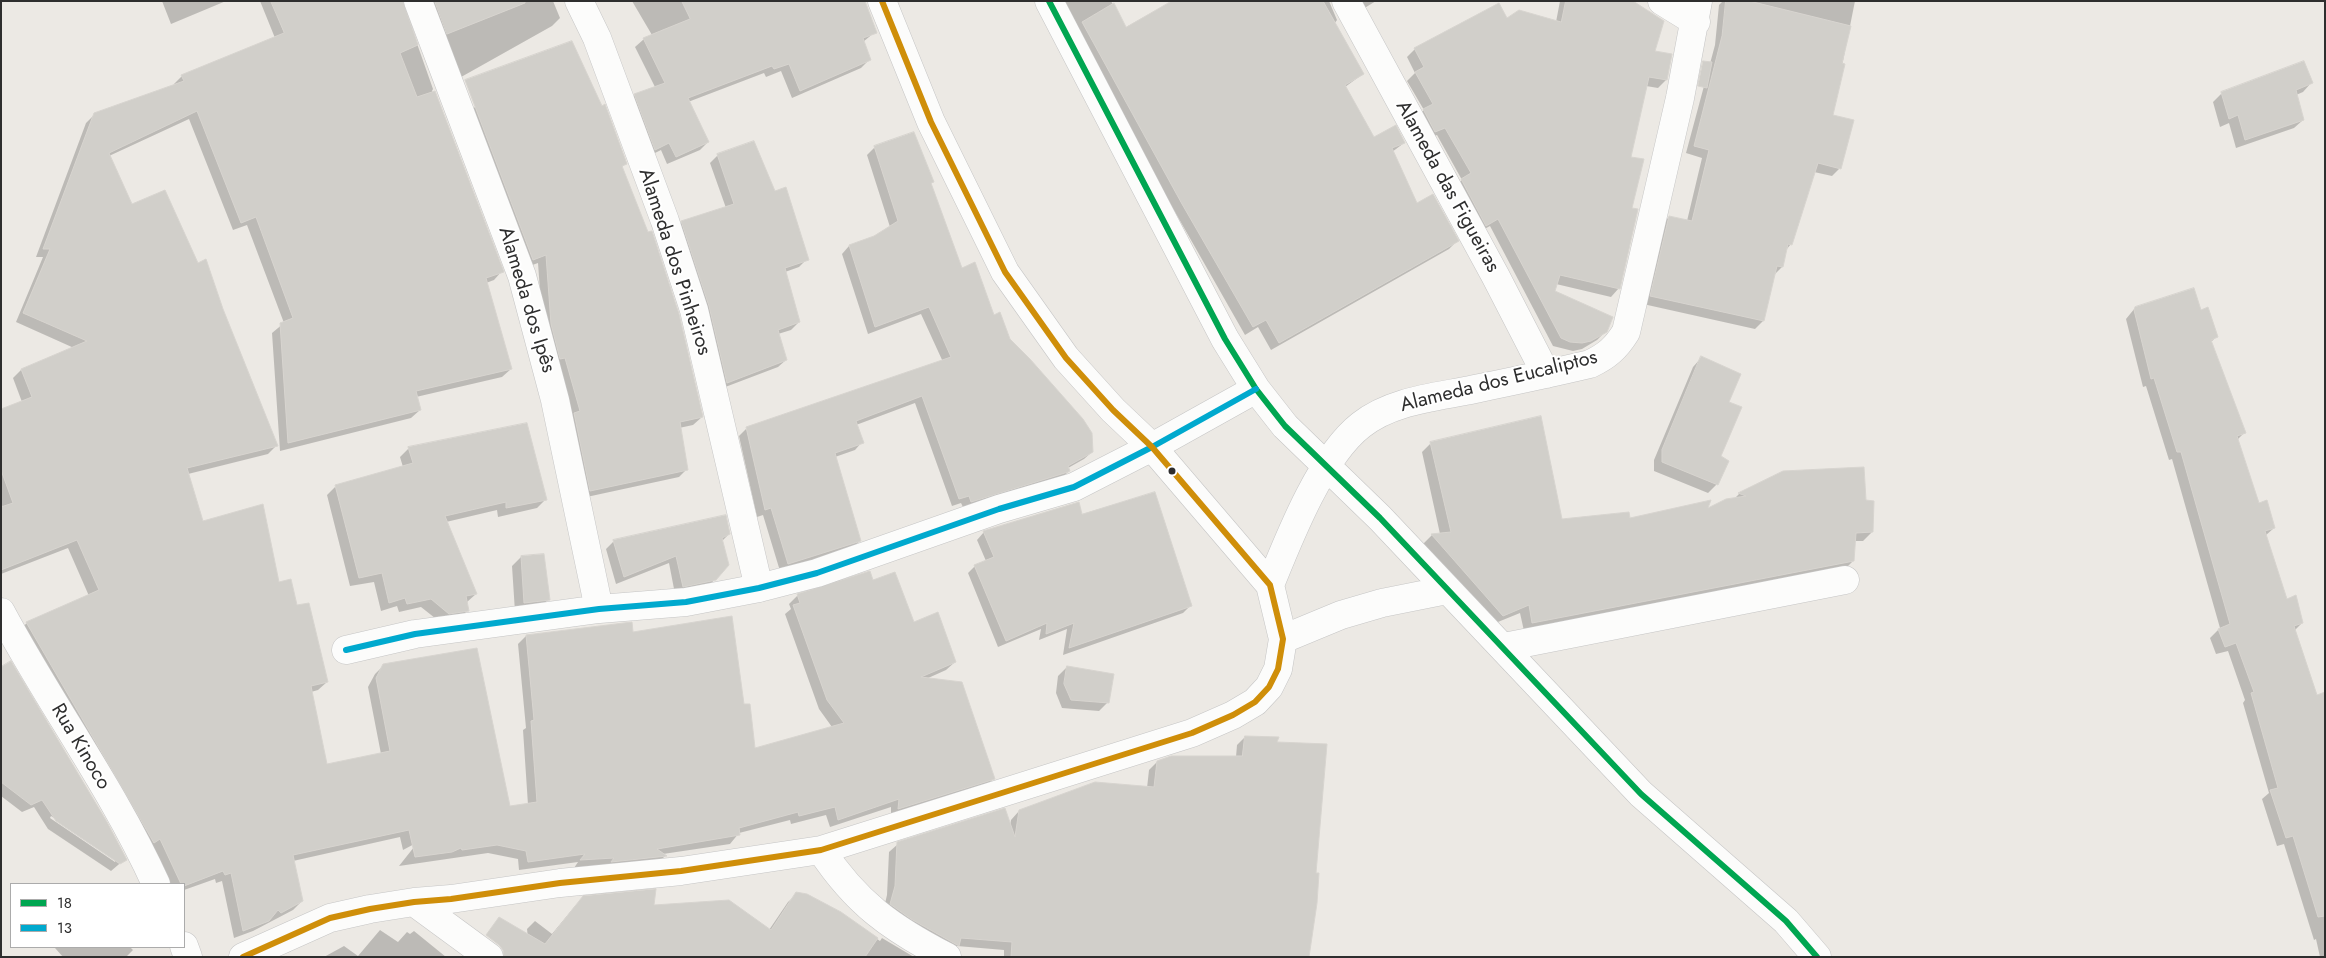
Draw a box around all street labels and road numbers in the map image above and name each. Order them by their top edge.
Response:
street label: Alameda das Figueiras [1390,97,1504,277]
street label: Alameda dos Pinheiros [632,166,716,358]
street label: Alameda dos Ipês [492,224,560,376]
street label: Alameda dos Eucaliptos [1398,346,1600,418]
street label: Rua Kinoco [45,700,115,794]

